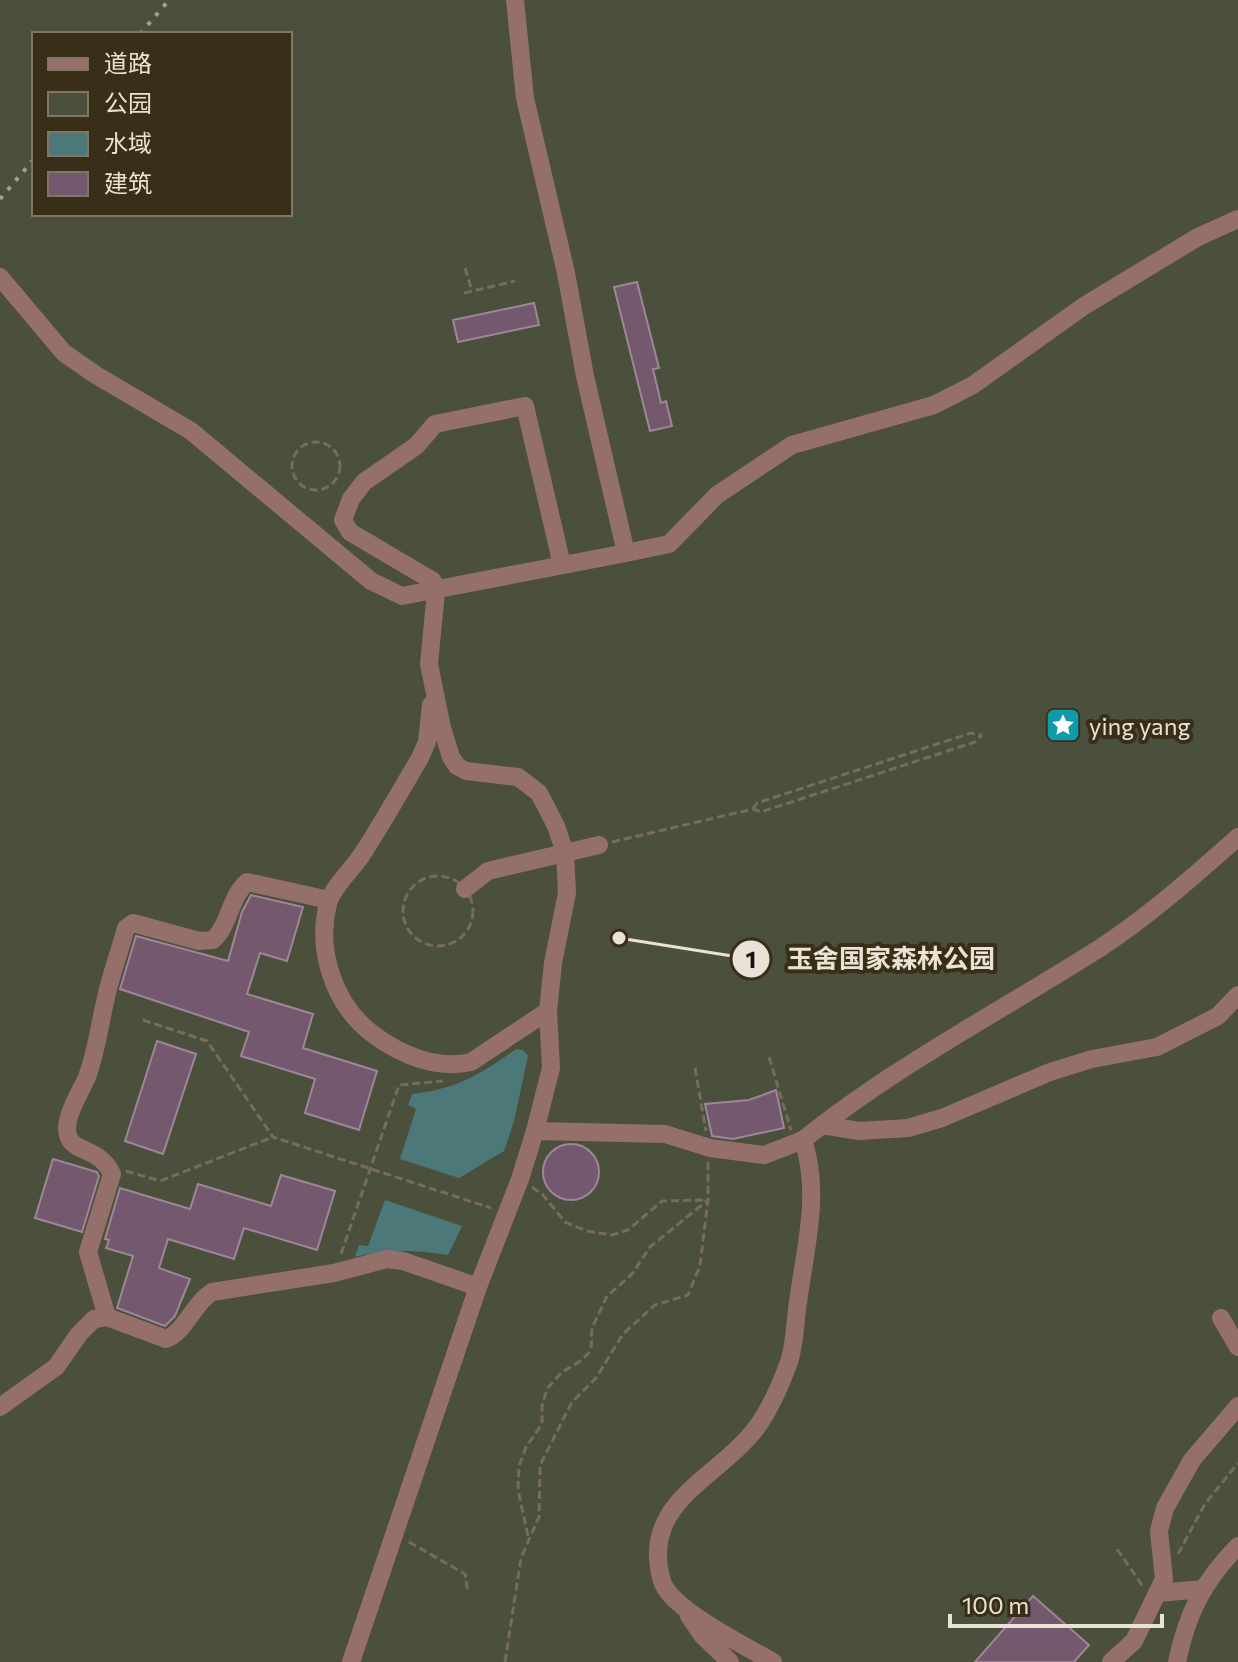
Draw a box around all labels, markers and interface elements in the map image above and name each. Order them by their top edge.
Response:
legend [32,32,292,216]
text: 道路 [104,48,152,77]
text: 公园 [104,88,152,117]
text: 水域 [104,128,152,157]
text: 建筑 [104,168,152,197]
place icon: ying yang [1044,706,1082,744]
place label: ying yang [1089,711,1190,740]
callout: 玉舍国家森林公园 [731,934,1011,984]
text: 玉舍国家森林公园 [787,942,995,973]
text: 1 [746,944,756,973]
scale bar [950,1578,1162,1628]
text: 100 m [962,1590,1029,1619]

